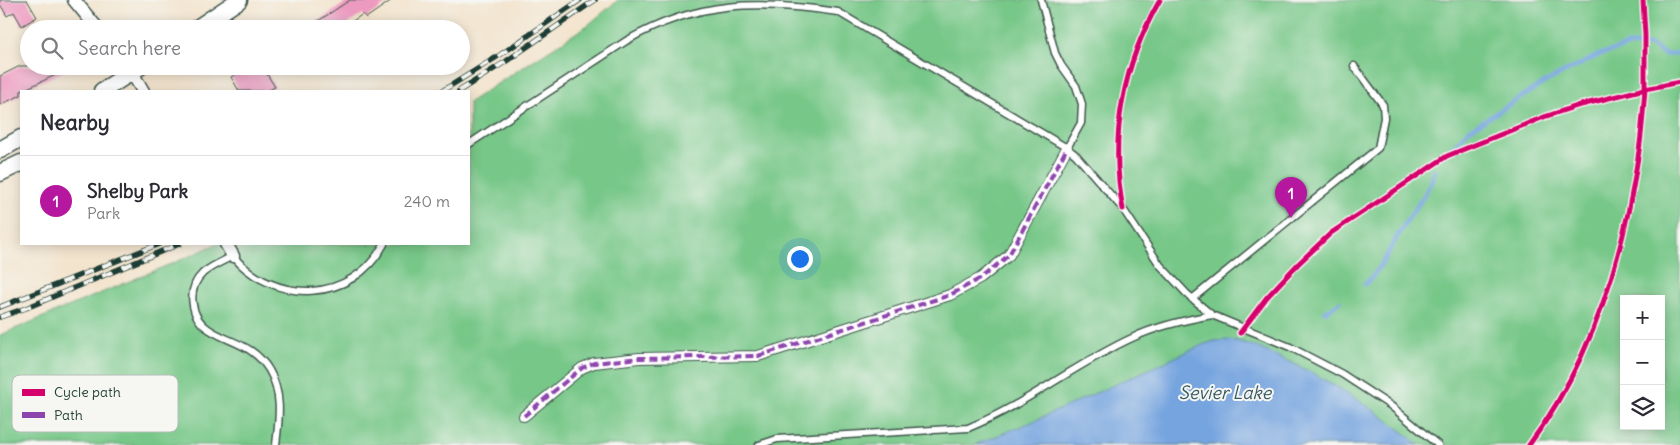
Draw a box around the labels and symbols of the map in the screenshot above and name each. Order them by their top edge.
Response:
pin: 1 [1275,177,1307,218]
your location [787,246,813,272]
legend [12,375,178,432]
water label: Sevier Lake [1179,381,1273,404]
text: Cycle path [54,383,121,401]
text: Path [54,406,83,424]

